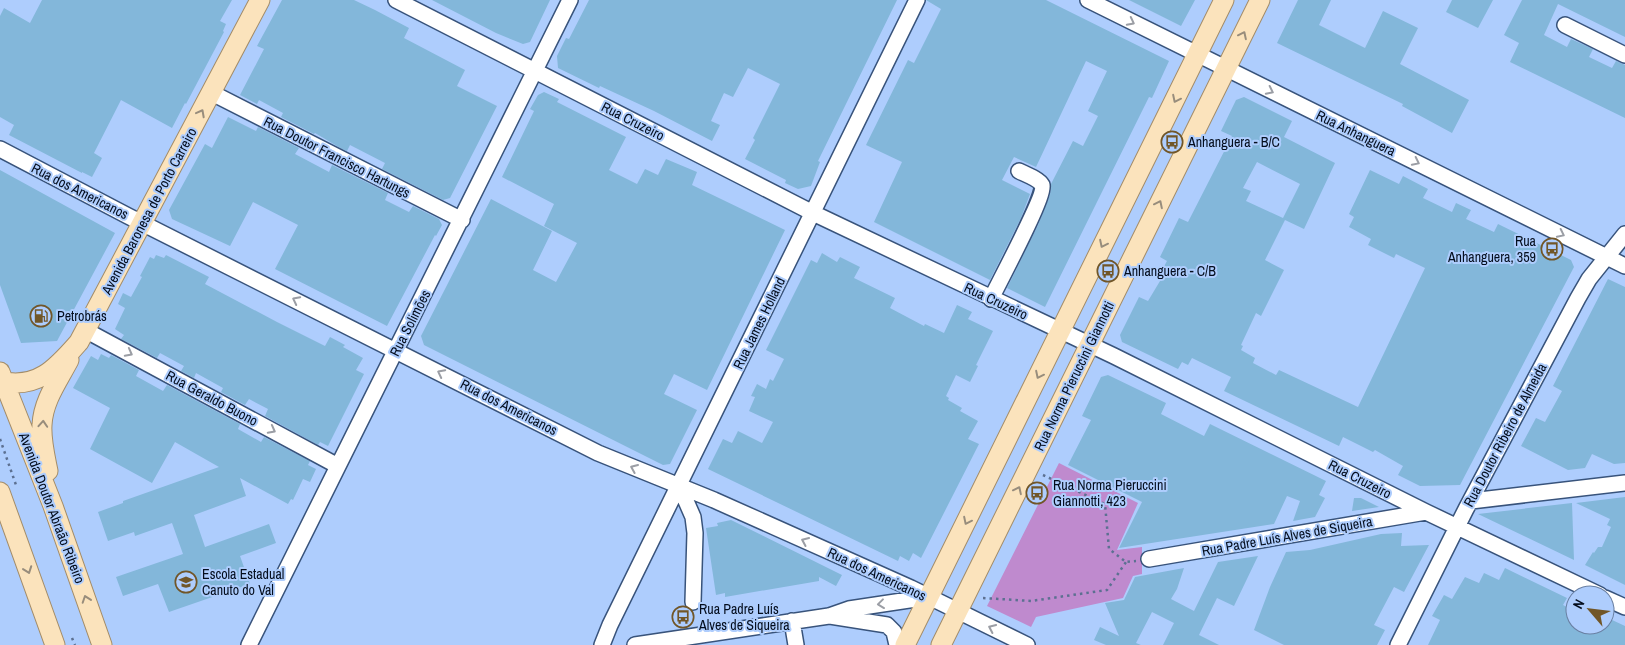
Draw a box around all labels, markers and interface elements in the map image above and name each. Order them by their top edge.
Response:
one-way arrow [1126,16,1135,26]
one-way arrow [1237,31,1247,40]
one-way arrow [1265,85,1274,95]
one-way arrow [1172,93,1182,102]
street label: Rua Cruzeiro [599,97,667,145]
street label: Rua Anhanguera [1313,106,1399,160]
one-way arrow [195,110,205,119]
street label: Rua Doutor Francisco Hartungs [261,112,414,202]
street label: Avenida Baronesa de Porto Carreiro [97,125,201,298]
bus stop icon: Anhanguera - B/C [1160,130,1184,154]
place label: Anhanguera - B/C [1187,133,1280,151]
one-way arrow [1410,156,1419,166]
street label: Rua dos Americanos [28,159,132,223]
one-way arrow [1153,201,1163,210]
one-way arrow [1556,228,1565,238]
place label: Rua Anhanguera, 359 [1447,232,1537,266]
bus stop icon: Rua Anhanguera, 359 [1540,237,1564,261]
one-way arrow [1099,239,1110,248]
bus stop icon: Anhanguera - C/B [1096,259,1120,283]
place label: Anhanguera - C/B [1123,262,1216,280]
street label: Rua James Holland [729,274,789,372]
street label: Rua Cruzeiro [961,278,1031,324]
street label: Rua Solimões [386,287,435,359]
one-way arrow [292,296,301,306]
street label: Rua Norma Pieruccini Giannotti [1030,298,1118,454]
fuel station icon: Petrobrás [29,304,53,328]
place label: Petrobrás [57,307,107,325]
one-way arrow [123,347,132,357]
street label: Rua Doutor Ribeiro de Almeida [1459,360,1551,510]
street label: Rua Geraldo Buono [163,366,261,430]
one-way arrow [437,369,446,379]
one-way arrow [1035,370,1045,379]
street label: Rua dos Americanos [457,375,561,439]
one-way arrow [37,419,48,427]
one-way arrow [266,424,275,434]
street label: Avenida Doutor Abraão Ribeiro [15,429,89,586]
street label: Rua Cruzeiro [1326,455,1394,503]
one-way arrow [630,463,639,474]
place label: Rua Norma Pieruccini Giannotti, 423 [1053,476,1167,510]
bus stop icon: Rua Norma Pieruccini Giannotti, 423 [1025,481,1049,505]
one-way arrow [1012,486,1022,495]
street label: Rua Padre Luís Alves de Siqueira [1200,512,1374,560]
one-way arrow [963,515,973,524]
one-way arrow [801,536,810,547]
street label: Rua dos Americanos [825,543,929,605]
place label: Escola Estadual Canuto do Val [202,565,284,599]
one-way arrow [22,566,32,574]
school or university icon: Escola Estadual Canuto do Val [174,570,198,594]
north arrow [1565,585,1615,635]
one-way arrow [82,595,92,604]
text: N [1569,596,1588,612]
one-way arrow [876,598,884,609]
place label: Rua Padre Luís Alves de Siqueira [698,600,790,634]
bus stop icon: Rua Padre Luís Alves de Siqueira [671,605,695,629]
one-way arrow [988,624,997,635]

